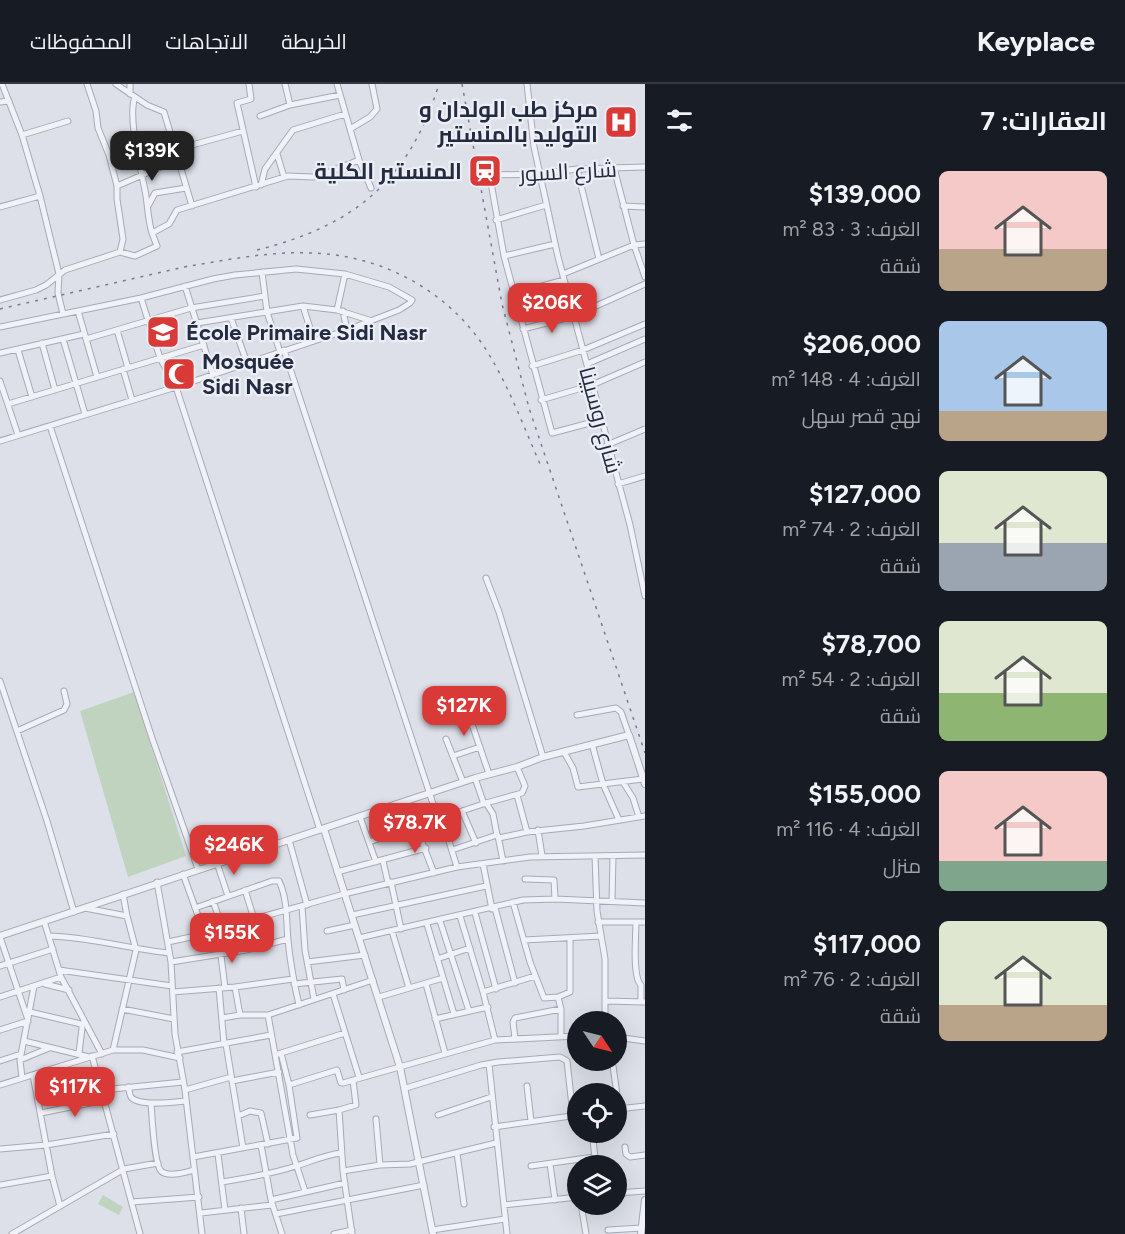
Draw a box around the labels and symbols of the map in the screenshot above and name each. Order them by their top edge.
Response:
place label: مركز طب الولدان و التوليد بالمنستير [419,96,598,148]
hospital icon: مركز طب الولدان و التوليد بالمنستير [603,104,639,140]
pin: $139K [110,131,194,182]
station icon: المنستير الكلية [467,153,503,189]
street label: شارع السور [517,155,617,189]
place label: المنستير الكلية [314,158,462,185]
pin: $206K [510,283,594,334]
school or university icon: École Primaire Sidi Nasr [145,314,181,350]
place label: École Primaire Sidi Nasr [186,319,428,346]
place label: Mosquée Sidi Nasr [202,348,294,400]
mosque icon: Mosquée Sidi Nasr [161,356,197,392]
street label: شارع روسبينا [572,364,628,477]
pin: $127K [422,686,506,737]
pin: $78.7K [366,803,464,854]
pin: $246K [192,825,276,876]
pin: $155K [190,913,274,964]
north arrow [567,1011,627,1071]
pin: $117K [33,1067,117,1118]

